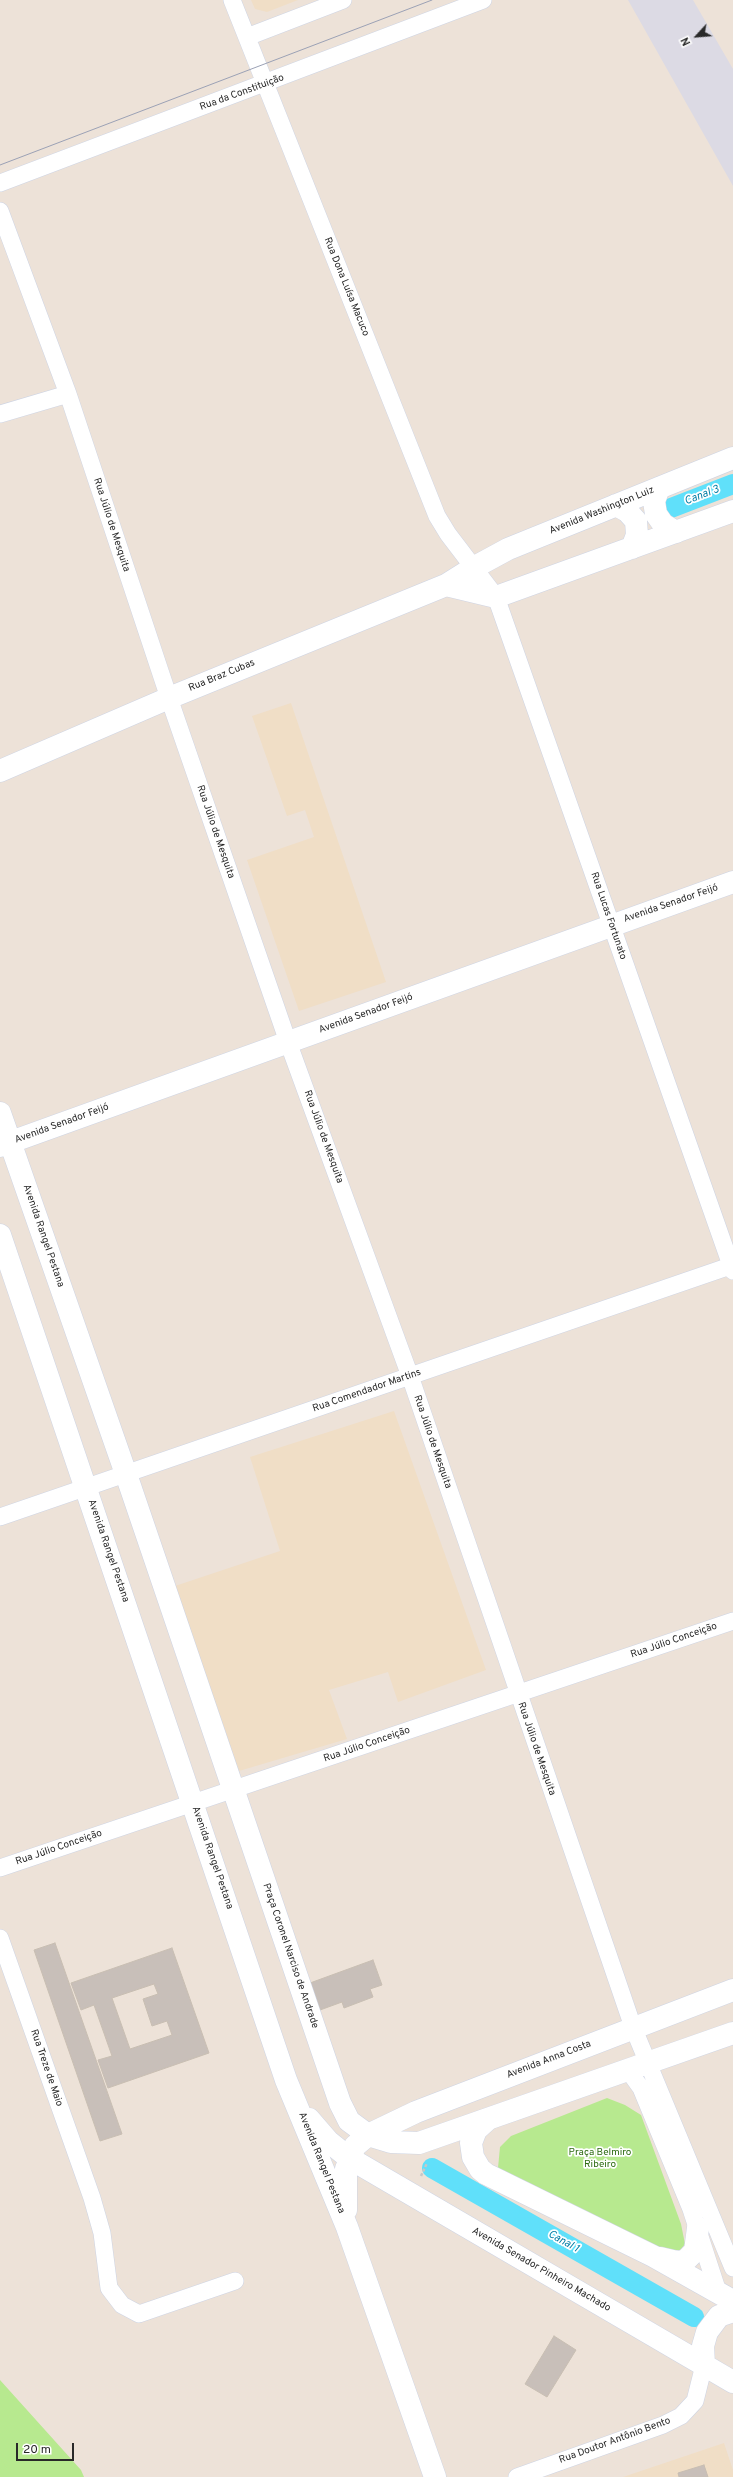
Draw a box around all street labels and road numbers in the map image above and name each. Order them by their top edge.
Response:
street label: Rua da Constituição [198,72,286,114]
street label: Rua Dona Luísa Macuco [321,236,371,338]
street label: Rua Júlio de Mesquita [90,477,132,573]
street label: Avenida Washington Luiz [548,484,656,538]
street label: Rua Braz Cubas [187,657,257,695]
street label: Rua Júlio de Mesquita [193,784,237,880]
street label: Rua Lucas Fortunato [587,871,629,961]
street label: Avenida Senador Feijó [622,882,720,926]
street label: Avenida Senador Feijó [317,991,415,1037]
street label: Rua Júlio de Mesquita [301,1089,345,1185]
street label: Avenida Senador Feijó [13,1101,111,1147]
street label: Avenida Rangel Pestana [20,1183,66,1289]
street label: Rua Comendador Martins [311,1367,423,1415]
street label: Rua Júlio de Mesquita [410,1394,454,1490]
street label: Avenida Rangel Pestana [85,1498,131,1604]
street label: Rua Júlio Conceição [629,1621,719,1661]
street label: Rua Júlio de Mesquita [514,1701,558,1797]
street label: Rua Júlio Conceição [322,1725,412,1765]
street label: Avenida Rangel Pestana [189,1805,235,1911]
street label: Rua Júlio Conceição [14,1828,104,1868]
street label: Praça Coronel Narciso de Andrade [259,1882,321,2030]
street label: Rua Treze de Maio [27,2028,65,2108]
street label: Avenida Anna Costa [505,2038,593,2082]
street label: Avenida Rangel Pestana [295,2111,347,2215]
street label: Avenida Senador Pinheiro Machado [470,2225,612,2315]
street label: Rua Doutor Antônio Bento [558,2415,672,2467]

